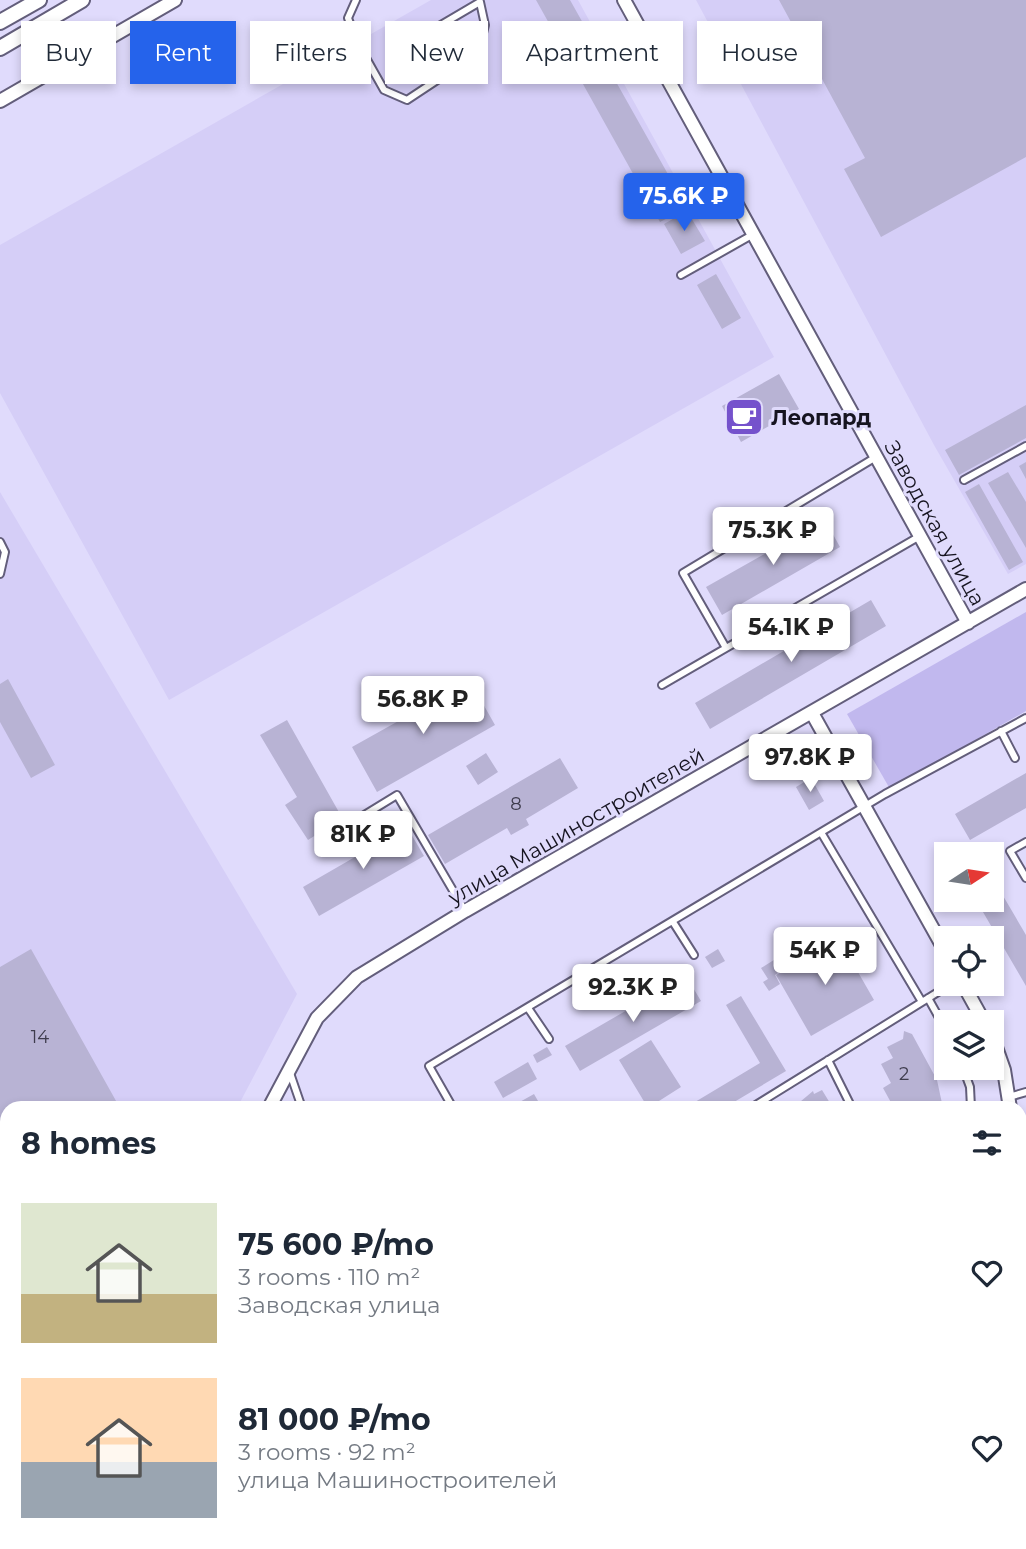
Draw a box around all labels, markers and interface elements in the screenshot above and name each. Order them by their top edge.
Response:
chip: Buy [21,21,116,84]
chip: Rent [130,21,236,84]
chip: Filters [250,21,371,84]
chip: New [385,21,488,84]
chip: Apartment [502,21,683,84]
chip: House [697,21,822,84]
pin: 75.6K ₽ [619,174,749,233]
text: 75.6K ₽ [639,182,729,210]
cafe icon: Леопард [723,396,765,438]
place label: Леопард [771,405,871,430]
street label: Заводская улица [879,436,991,610]
pin: 75.3K ₽ [708,508,838,567]
text: 75.3K ₽ [729,516,817,544]
pin: 54.1K ₽ [726,604,856,664]
text: 54.1K ₽ [748,613,834,641]
pin: 56.8K ₽ [358,676,488,736]
text: 56.8K ₽ [377,685,469,713]
pin: 97.8K ₽ [745,734,875,794]
street label: улица Машиностроителей [443,742,709,910]
text: 97.8K ₽ [765,743,855,771]
house number: 8 [510,793,522,815]
pin: 81K ₽ [314,812,412,871]
text: 81K ₽ [330,820,396,848]
north arrow [934,842,1004,912]
map controls [934,842,1004,1080]
button: locate [934,926,1004,996]
pin: 54K ₽ [776,928,874,987]
text: 54K ₽ [790,936,860,964]
pin: 92.3K ₽ [568,964,698,1024]
text: 92.3K ₽ [588,973,678,1001]
button: layers [934,1010,1004,1080]
house number: 14 [31,1026,49,1048]
house number: 2 [899,1063,909,1085]
icon: filters [968,1124,1006,1162]
text: 8 homes [21,1125,156,1162]
text: 75 600 ₽/mo [238,1226,434,1263]
icon: home [77,1231,161,1315]
icon: heart [968,1254,1006,1292]
text: 3 rooms · 110 m² [238,1263,420,1291]
text: Заводская улица [238,1291,440,1319]
text: 81 000 ₽/mo [238,1401,431,1438]
icon: home [77,1406,161,1490]
icon: heart [968,1429,1006,1467]
text: 3 rooms · 92 m² [238,1438,416,1466]
text: улица Машиностроителей [238,1466,557,1494]

